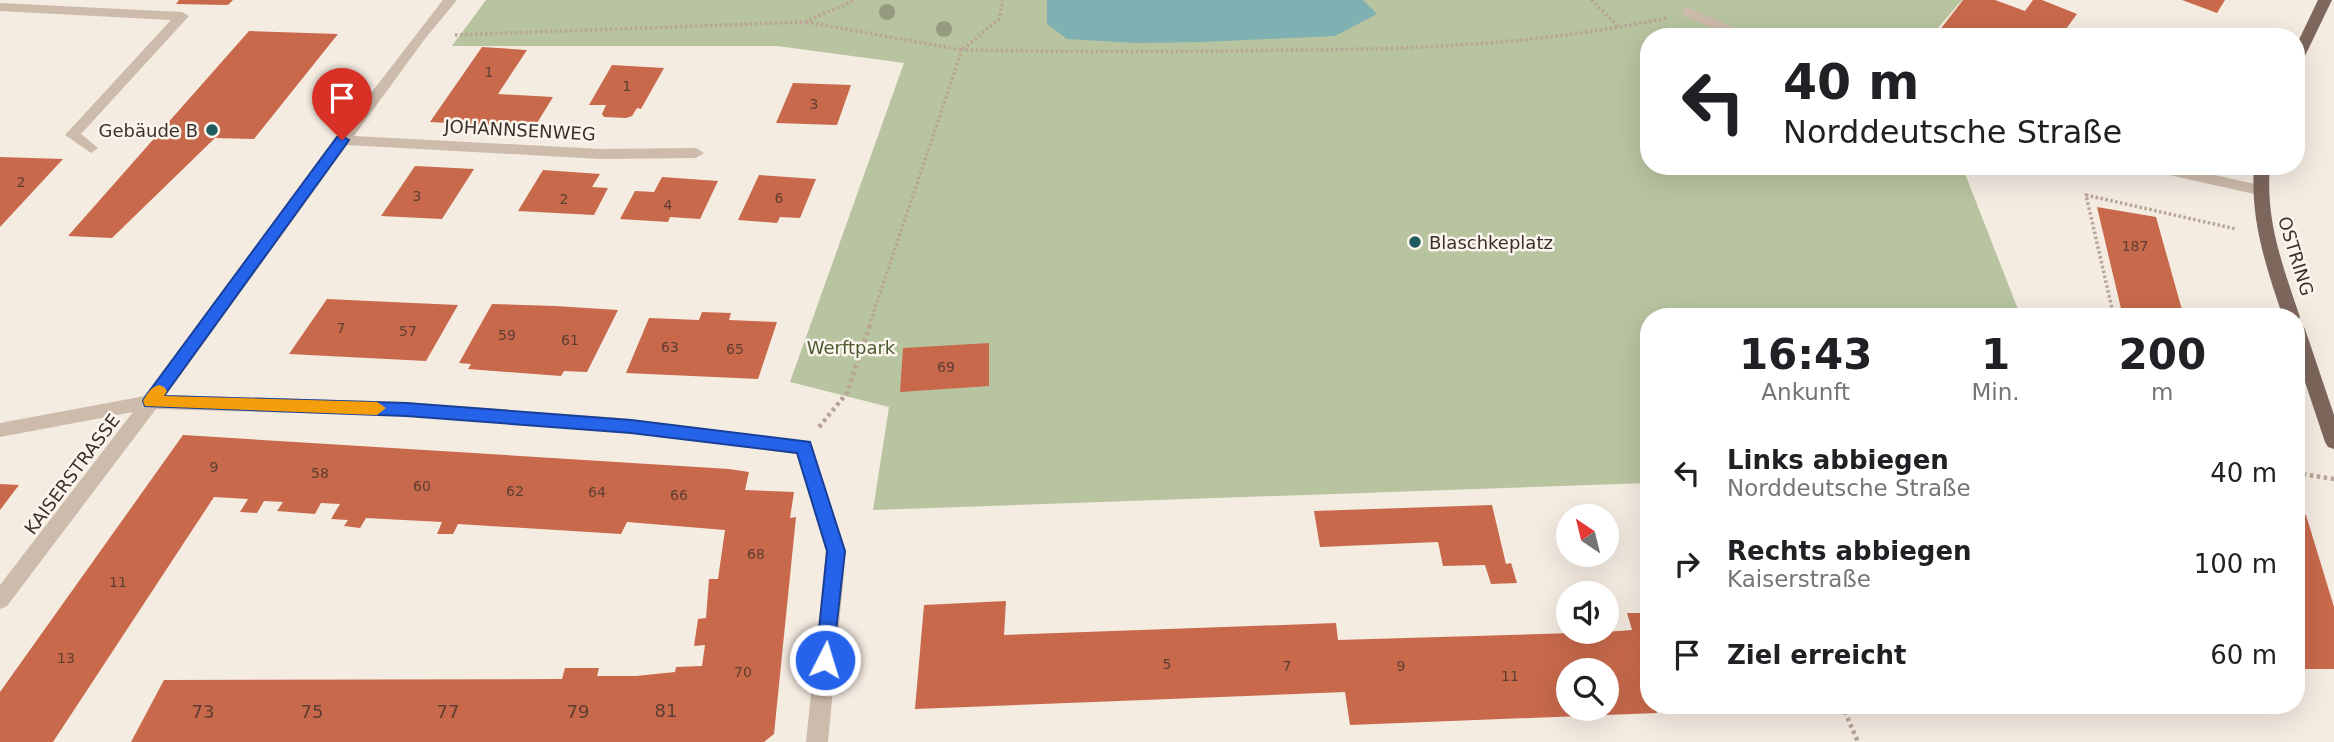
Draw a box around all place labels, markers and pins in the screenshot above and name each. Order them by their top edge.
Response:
pin [312,68,372,140]
place label: Gebäude B [99,120,198,141]
marker: Gebäude B [204,122,220,138]
place label: Blaschkeplatz [1429,232,1553,253]
marker: Blaschkeplatz [1407,234,1423,250]

